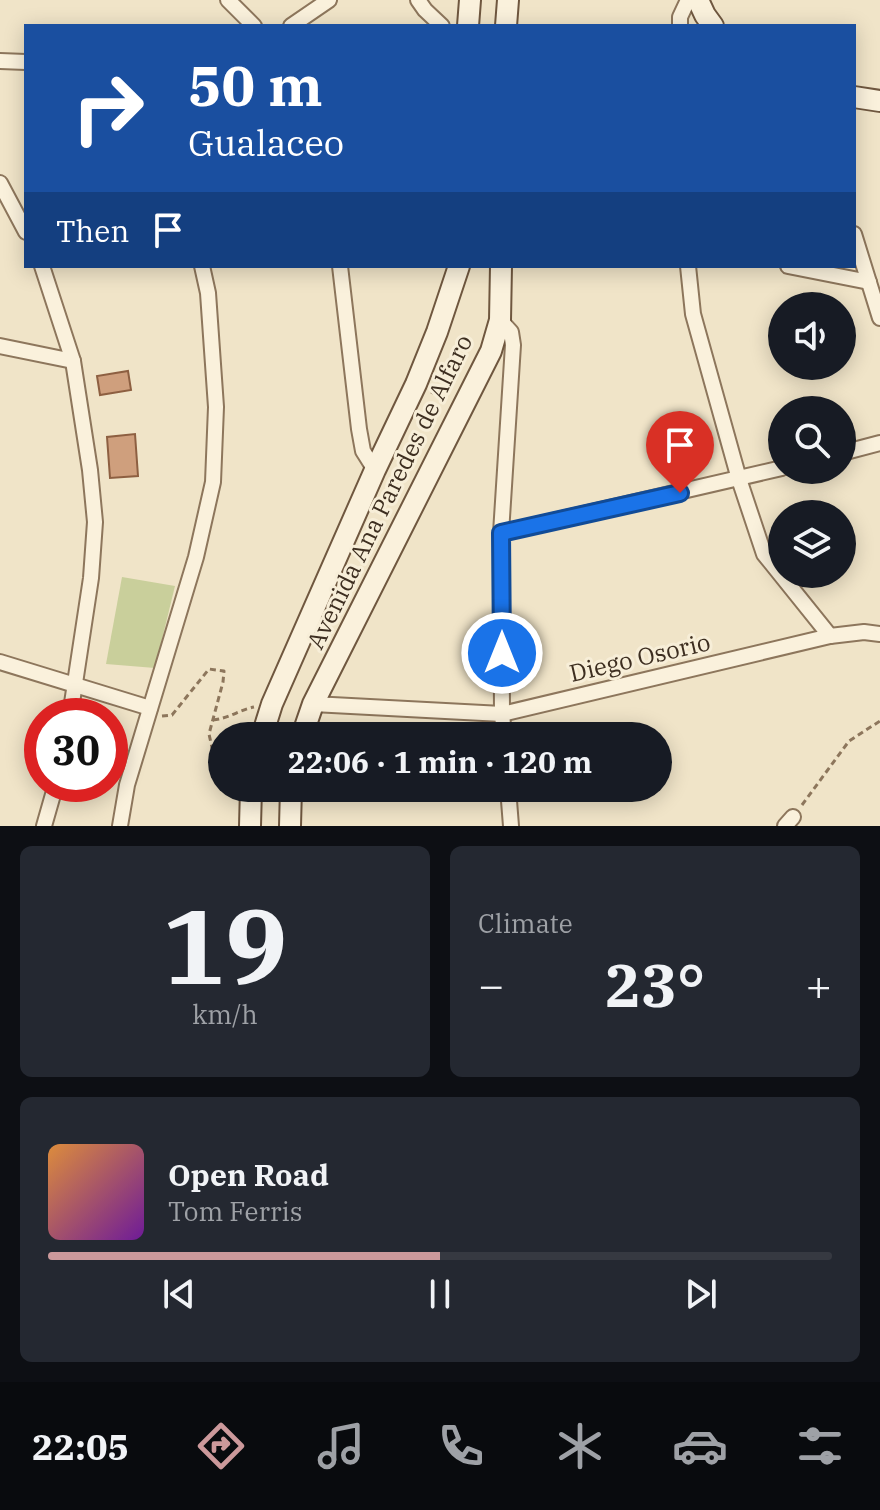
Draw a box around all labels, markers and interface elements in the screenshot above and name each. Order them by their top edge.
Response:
text: 50 m [188,49,323,121]
icon: right [56,56,160,160]
text: Gualaceo [188,119,344,166]
icon: arrive [146,208,190,252]
text: Then [56,211,130,250]
map controls [768,292,856,588]
button: sound [768,292,856,380]
street label: Avenida Ana Paredes de Alfaro [299,329,479,654]
button: search [768,396,856,484]
pin [646,411,714,493]
icon: arrive [658,423,702,467]
button: layers [768,500,856,588]
position arrow [460,611,544,695]
street label: Diego Osorio [566,625,713,689]
speed limit sign: 30 [24,698,128,802]
text: 22:06 · 1 min · 120 m [288,742,592,781]
text: 19 [163,877,287,1013]
text: Climate [478,906,573,940]
text: 23° [605,945,705,1024]
text: − [478,956,504,1013]
text: + [806,956,832,1013]
text: km/h [192,997,258,1031]
text: Open Road [168,1155,329,1194]
text: Tom Ferris [168,1194,302,1228]
icon: previous [157,1272,201,1316]
icon: pause [418,1272,462,1316]
icon: next [679,1272,723,1316]
icon: directions [193,1418,249,1474]
icon: music [313,1418,369,1474]
icon: phone [433,1418,489,1474]
icon: climate [552,1418,608,1474]
icon: car [672,1418,728,1474]
icon: filters [792,1418,848,1474]
text: 22:05 [32,1423,129,1470]

